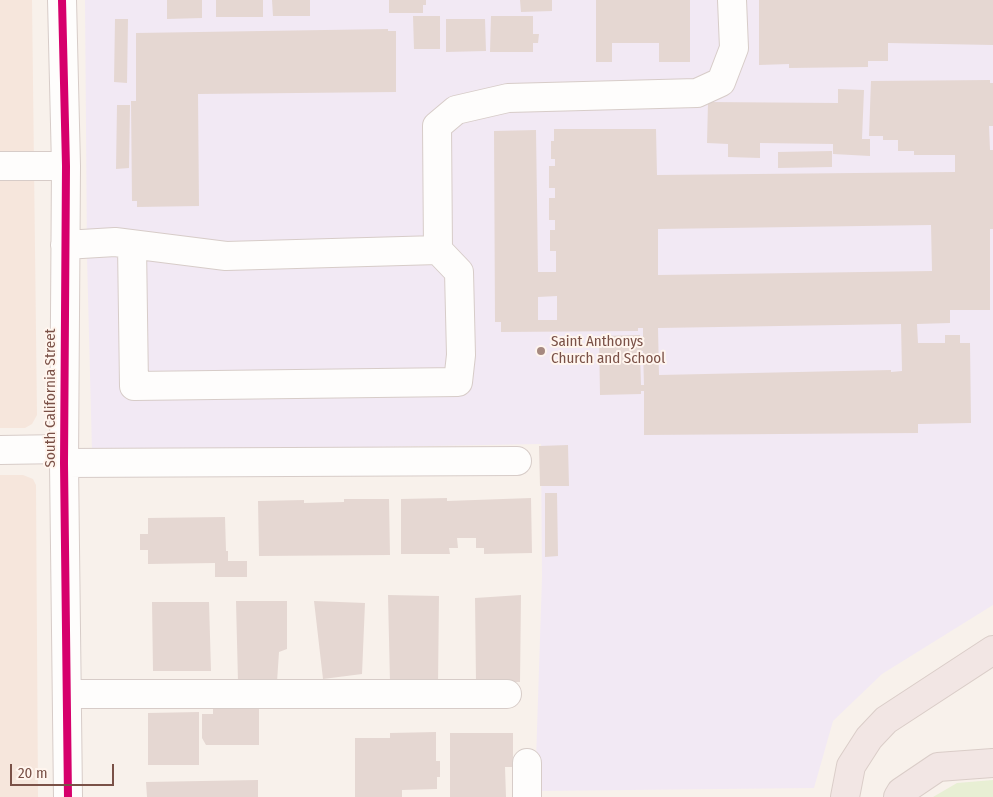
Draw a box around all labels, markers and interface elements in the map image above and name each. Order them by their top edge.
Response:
street label: South California Street [42,329,60,467]
place label: Saint Anthonys Church and School [551,333,665,368]
marker: Saint Anthonys Church and School [535,345,547,357]
scale bar [12,754,116,786]
text: 20 m [18,764,48,782]

